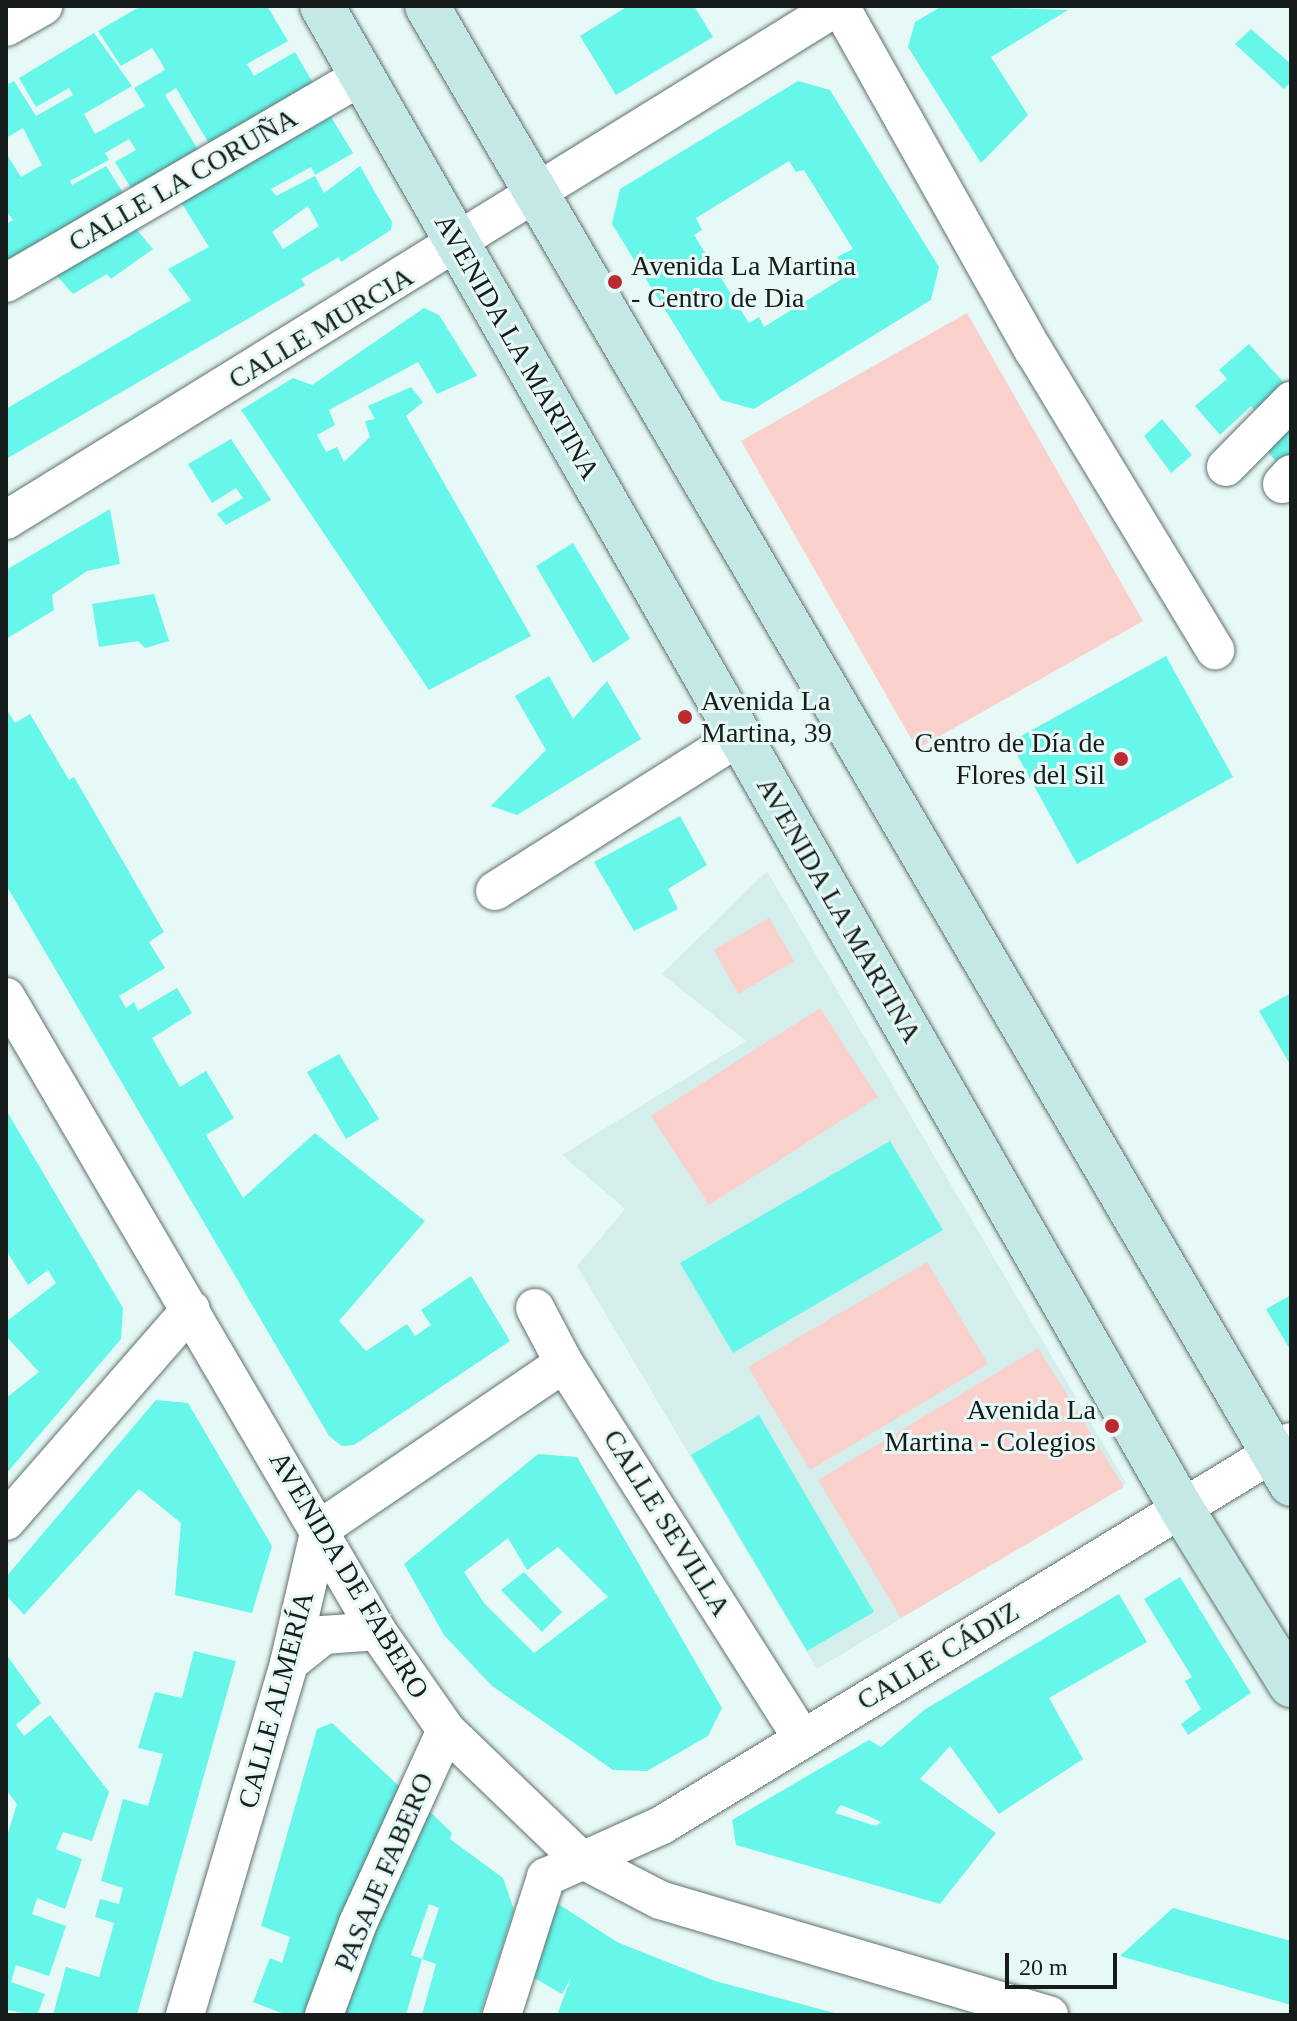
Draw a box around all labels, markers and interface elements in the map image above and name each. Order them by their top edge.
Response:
street label: CALLE LA CORUÑA [62,101,304,259]
street label: AVENIDA LA MARTINA [426,207,608,487]
place label: Avenida La Martina - Centro de Dia [631,249,856,315]
street label: CALLE MURCIA [223,260,419,396]
marker: Avenida La Martina - Centro de Dia [606,273,624,291]
place label: Avenida La Martina, 39 [701,684,832,750]
marker: Avenida La Martina, 39 [676,708,694,726]
place label: Centro de Día de Flores del Sil [915,726,1105,792]
marker: Centro de Día de Flores del Sil [1112,750,1130,768]
street label: AVENIDA LA MARTINA [748,770,930,1050]
place label: Avenida La Martina - Colegios [884,1393,1096,1459]
marker: Avenida La Martina - Colegios [1103,1417,1121,1435]
street label: CALLE SEVILLA [596,1423,738,1623]
street label: AVENIDA DE FABERO [262,1445,436,1705]
street label: CALLE ALMERÍA [231,1587,321,1813]
street label: CALLE CÁDIZ [851,1595,1025,1717]
street label: PASAJE FABERO [327,1768,441,1976]
scale bar [1009,1937,1121,1987]
text: 20 m [1019,1954,1068,1980]

